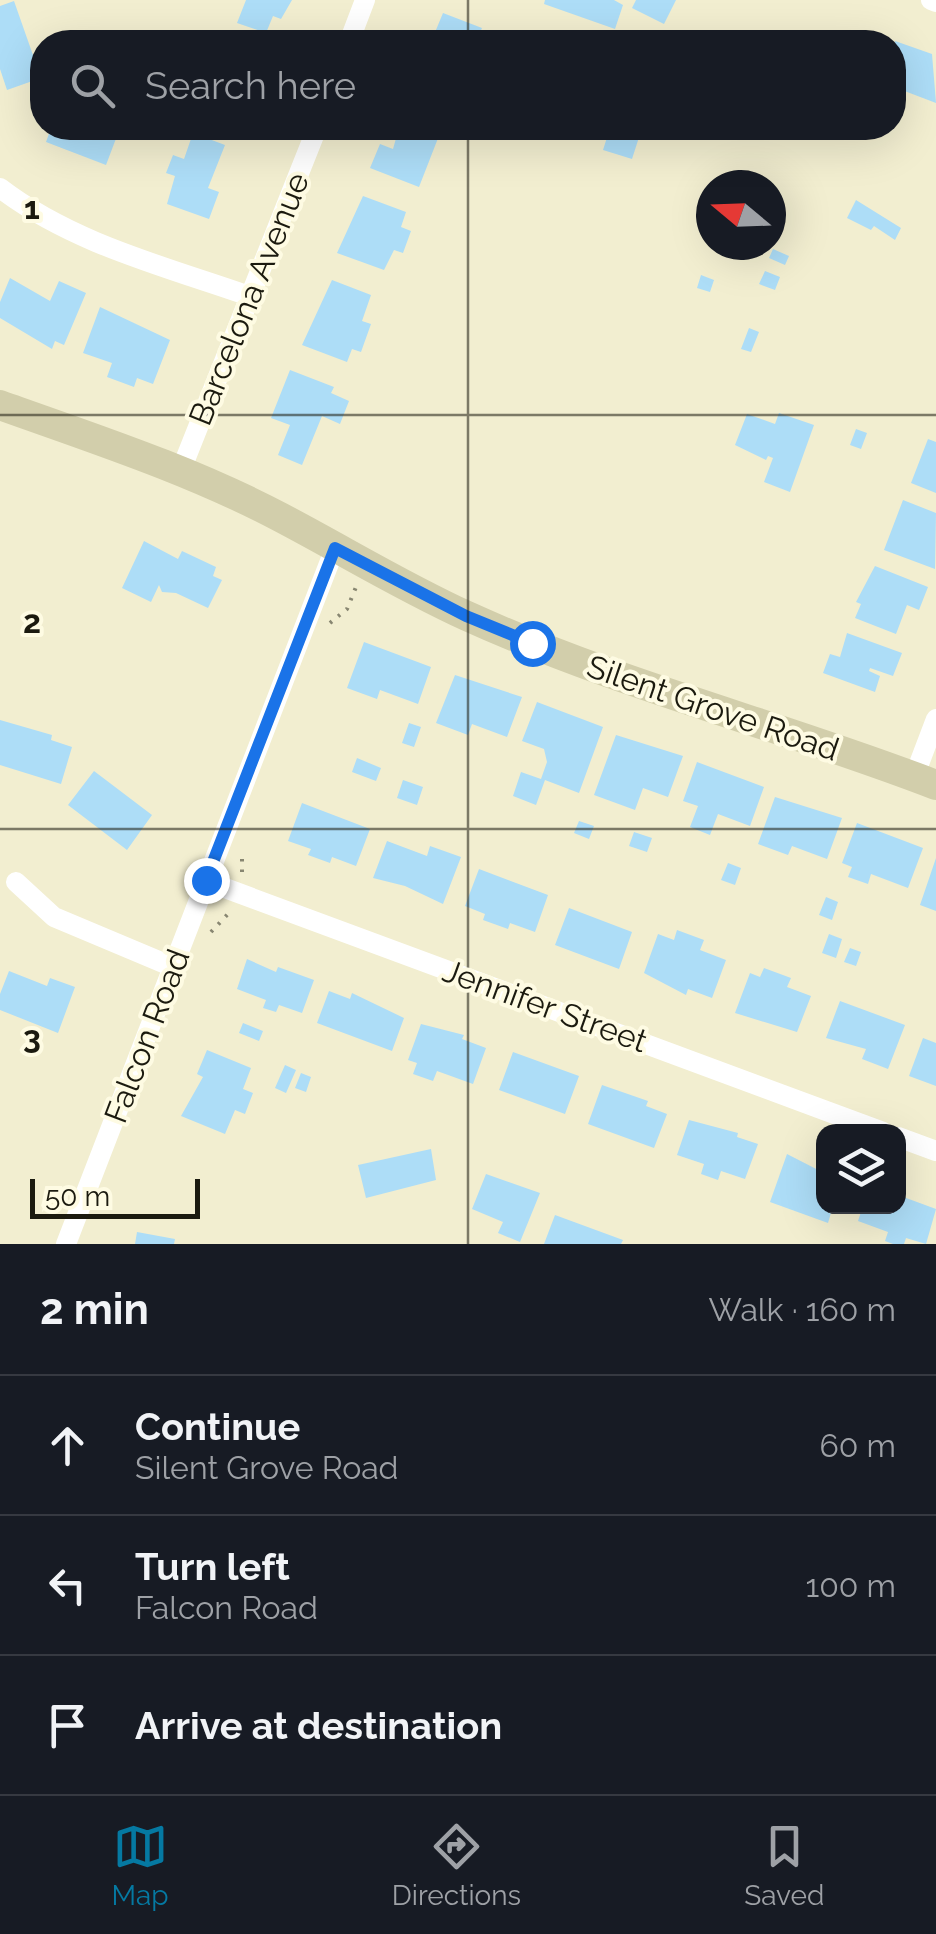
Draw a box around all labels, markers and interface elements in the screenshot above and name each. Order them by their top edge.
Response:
search box [30,30,906,140]
icon: search [65,58,120,113]
text: Search here [145,63,356,108]
street label: Barcelona Avenue [181,167,316,430]
north arrow [696,170,786,260]
text: 1 [24,189,40,226]
text: 2 [23,603,41,640]
route start [510,621,556,667]
street label: Silent Grove Road [583,647,844,768]
route end [184,858,230,904]
street label: Falcon Road [96,944,197,1128]
street label: Jennifer Street [438,951,652,1060]
text: 3 [23,1018,41,1055]
map controls [816,1124,906,1214]
button: layers [816,1124,906,1214]
scale bar [30,1174,200,1218]
text: 50 m [45,1180,110,1213]
text: 2 min [40,1285,149,1334]
text: Walk · 160 m [709,1291,896,1328]
text: Continue [135,1404,300,1449]
icon: ahead [40,1418,95,1473]
text: 60 m [820,1427,896,1464]
text: Silent Grove Road [135,1449,399,1486]
text: Turn left [135,1544,290,1589]
icon: left [40,1558,95,1613]
text: 100 m [806,1567,896,1604]
text: Falcon Road [135,1589,318,1626]
icon: arrive [40,1698,95,1753]
text: Arrive at destination [135,1703,502,1748]
tab: Map [112,1819,169,1912]
tab: Directions [392,1819,521,1912]
tab: Saved [744,1819,824,1912]

